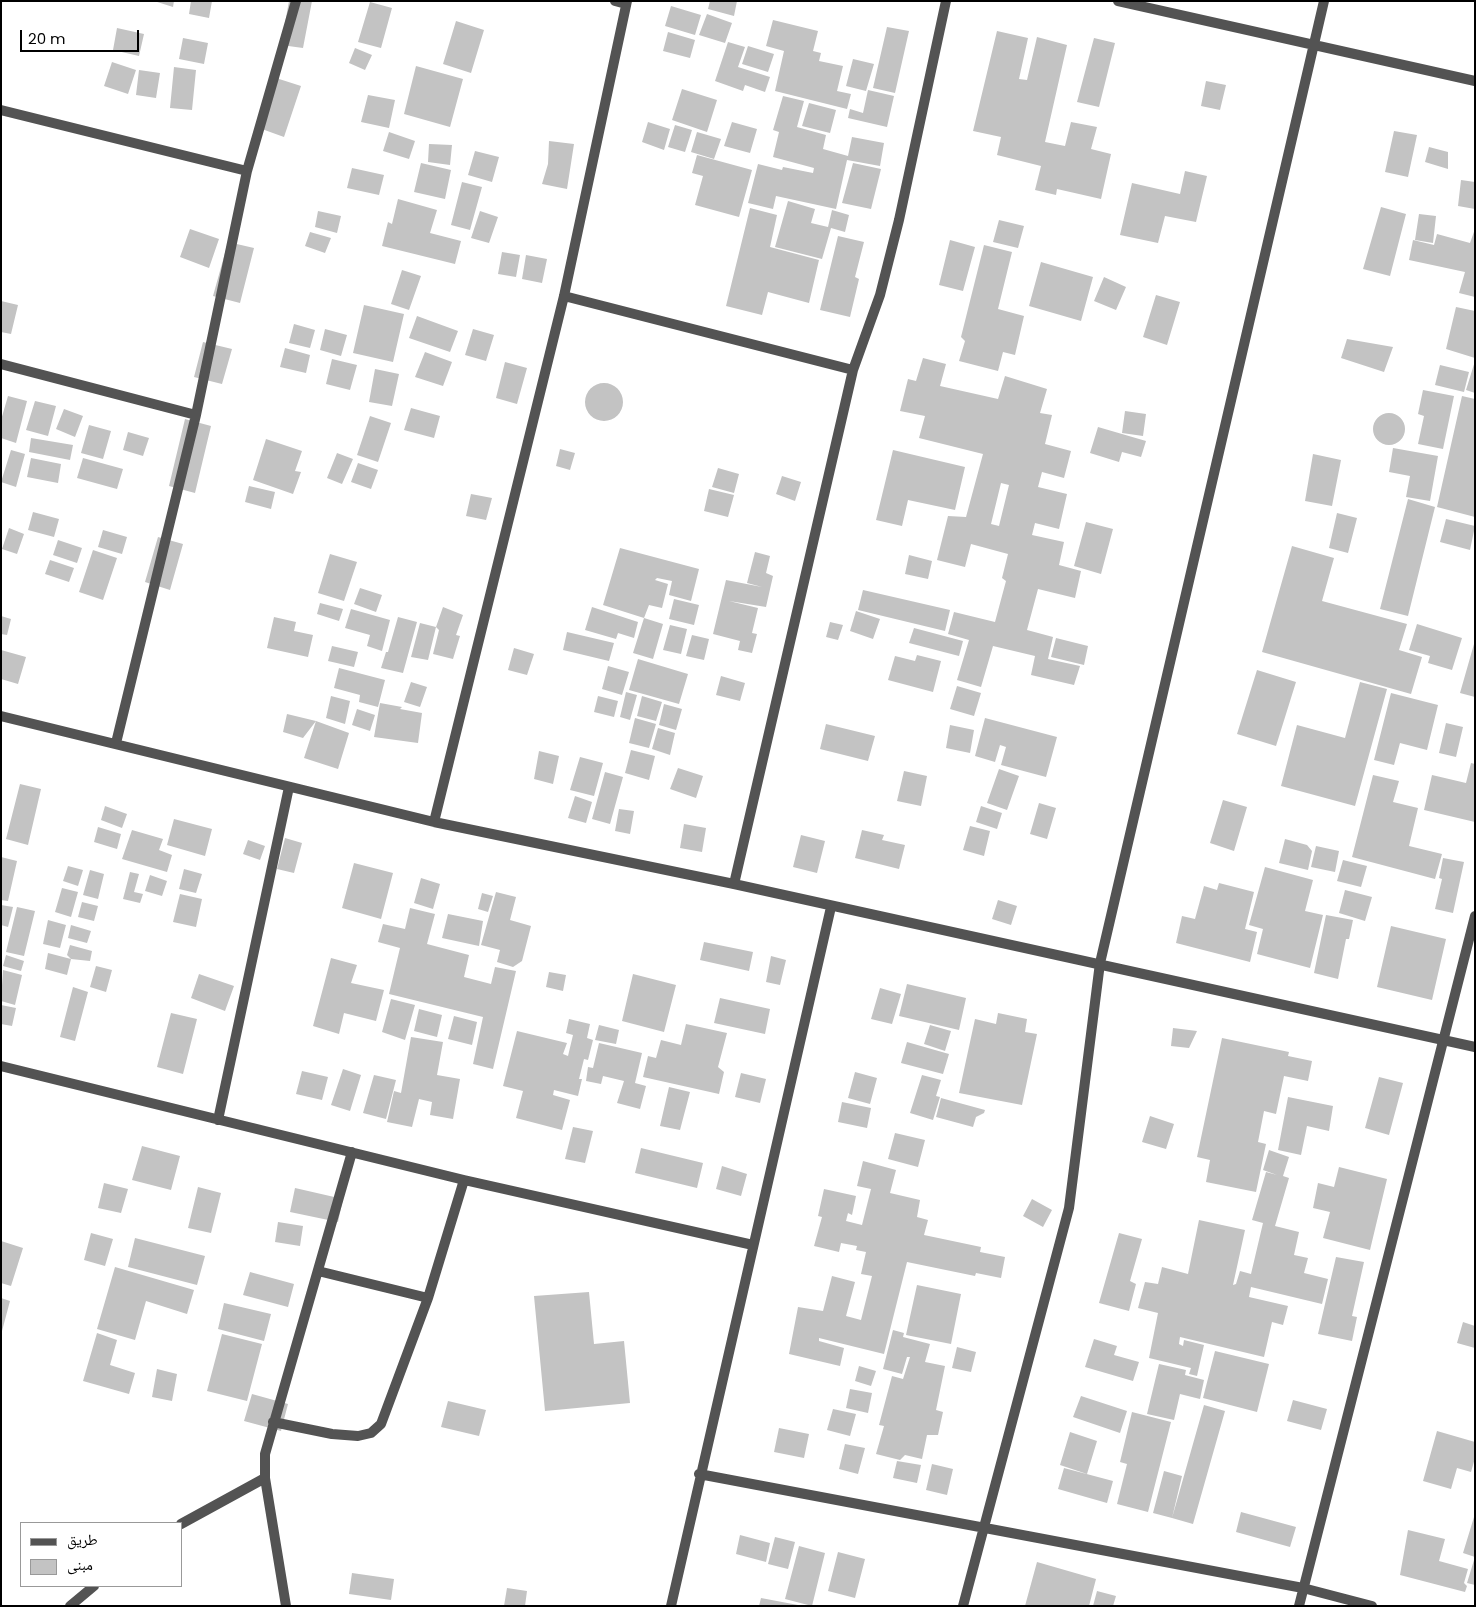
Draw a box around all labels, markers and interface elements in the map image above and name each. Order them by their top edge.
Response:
scale bar [22,20,141,52]
text: 20 m [28,28,66,49]
legend [20,1522,182,1587]
text: طريق [67,1529,98,1550]
text: مبنى [67,1554,93,1575]

